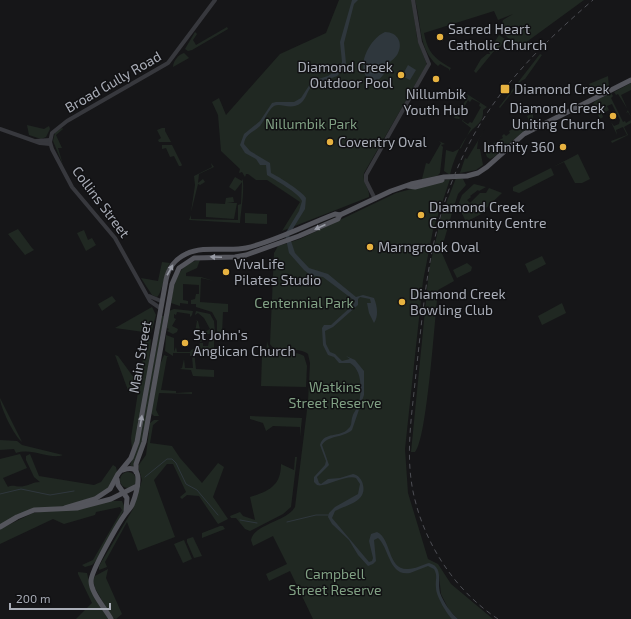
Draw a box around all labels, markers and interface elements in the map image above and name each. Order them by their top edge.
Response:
place label: Sacred Heart Catholic Church [448,20,547,53]
marker: Sacred Heart Catholic Church [435,32,445,42]
street label: Broad Gully Road [62,47,164,116]
place label: Diamond Creek Outdoor Pool [297,58,394,91]
marker: Diamond Creek Outdoor Pool [396,70,406,80]
marker: Nillumbik Youth Hub [431,74,441,84]
place label: Diamond Creek [514,80,610,97]
marker: Diamond Creek [499,83,511,95]
place label: Nillumbik Youth Hub [404,85,468,118]
place label: Diamond Creek Uniting Church [509,99,605,132]
marker: Diamond Creek Uniting Church [608,111,618,121]
park label: Nillumbik Park [265,115,357,132]
place label: Coventry Oval [338,133,427,150]
marker: Coventry Oval [325,137,335,147]
place label: Infinity 360 [483,138,555,155]
marker: Infinity 360 [558,142,568,152]
street label: Collins Street [69,163,134,241]
place label: Diamond Creek Community Centre [429,198,547,231]
marker: Diamond Creek Community Centre [416,210,426,220]
one-way arrow [314,224,326,230]
place label: Marngrook Oval [378,238,480,255]
marker: Marngrook Oval [365,242,375,252]
one-way arrow [209,254,222,260]
place label: VivaLife Pilates Studio [234,255,321,288]
one-way arrow [167,264,173,276]
marker: VivaLife Pilates Studio [221,267,231,277]
place label: Diamond Creek Bowling Club [410,285,506,318]
park label: Centennial Park [254,294,354,311]
marker: Diamond Creek Bowling Club [397,297,407,307]
street label: Main Street [125,319,154,395]
place label: St John's Anglican Church [193,326,296,359]
marker: St John's Anglican Church [180,338,190,348]
park label: Watkins Street Reserve [288,378,382,411]
one-way arrow [138,414,144,427]
park label: Campbell Street Reserve [288,565,382,598]
scale bar [10,585,110,611]
text: 200 m [16,591,50,605]

